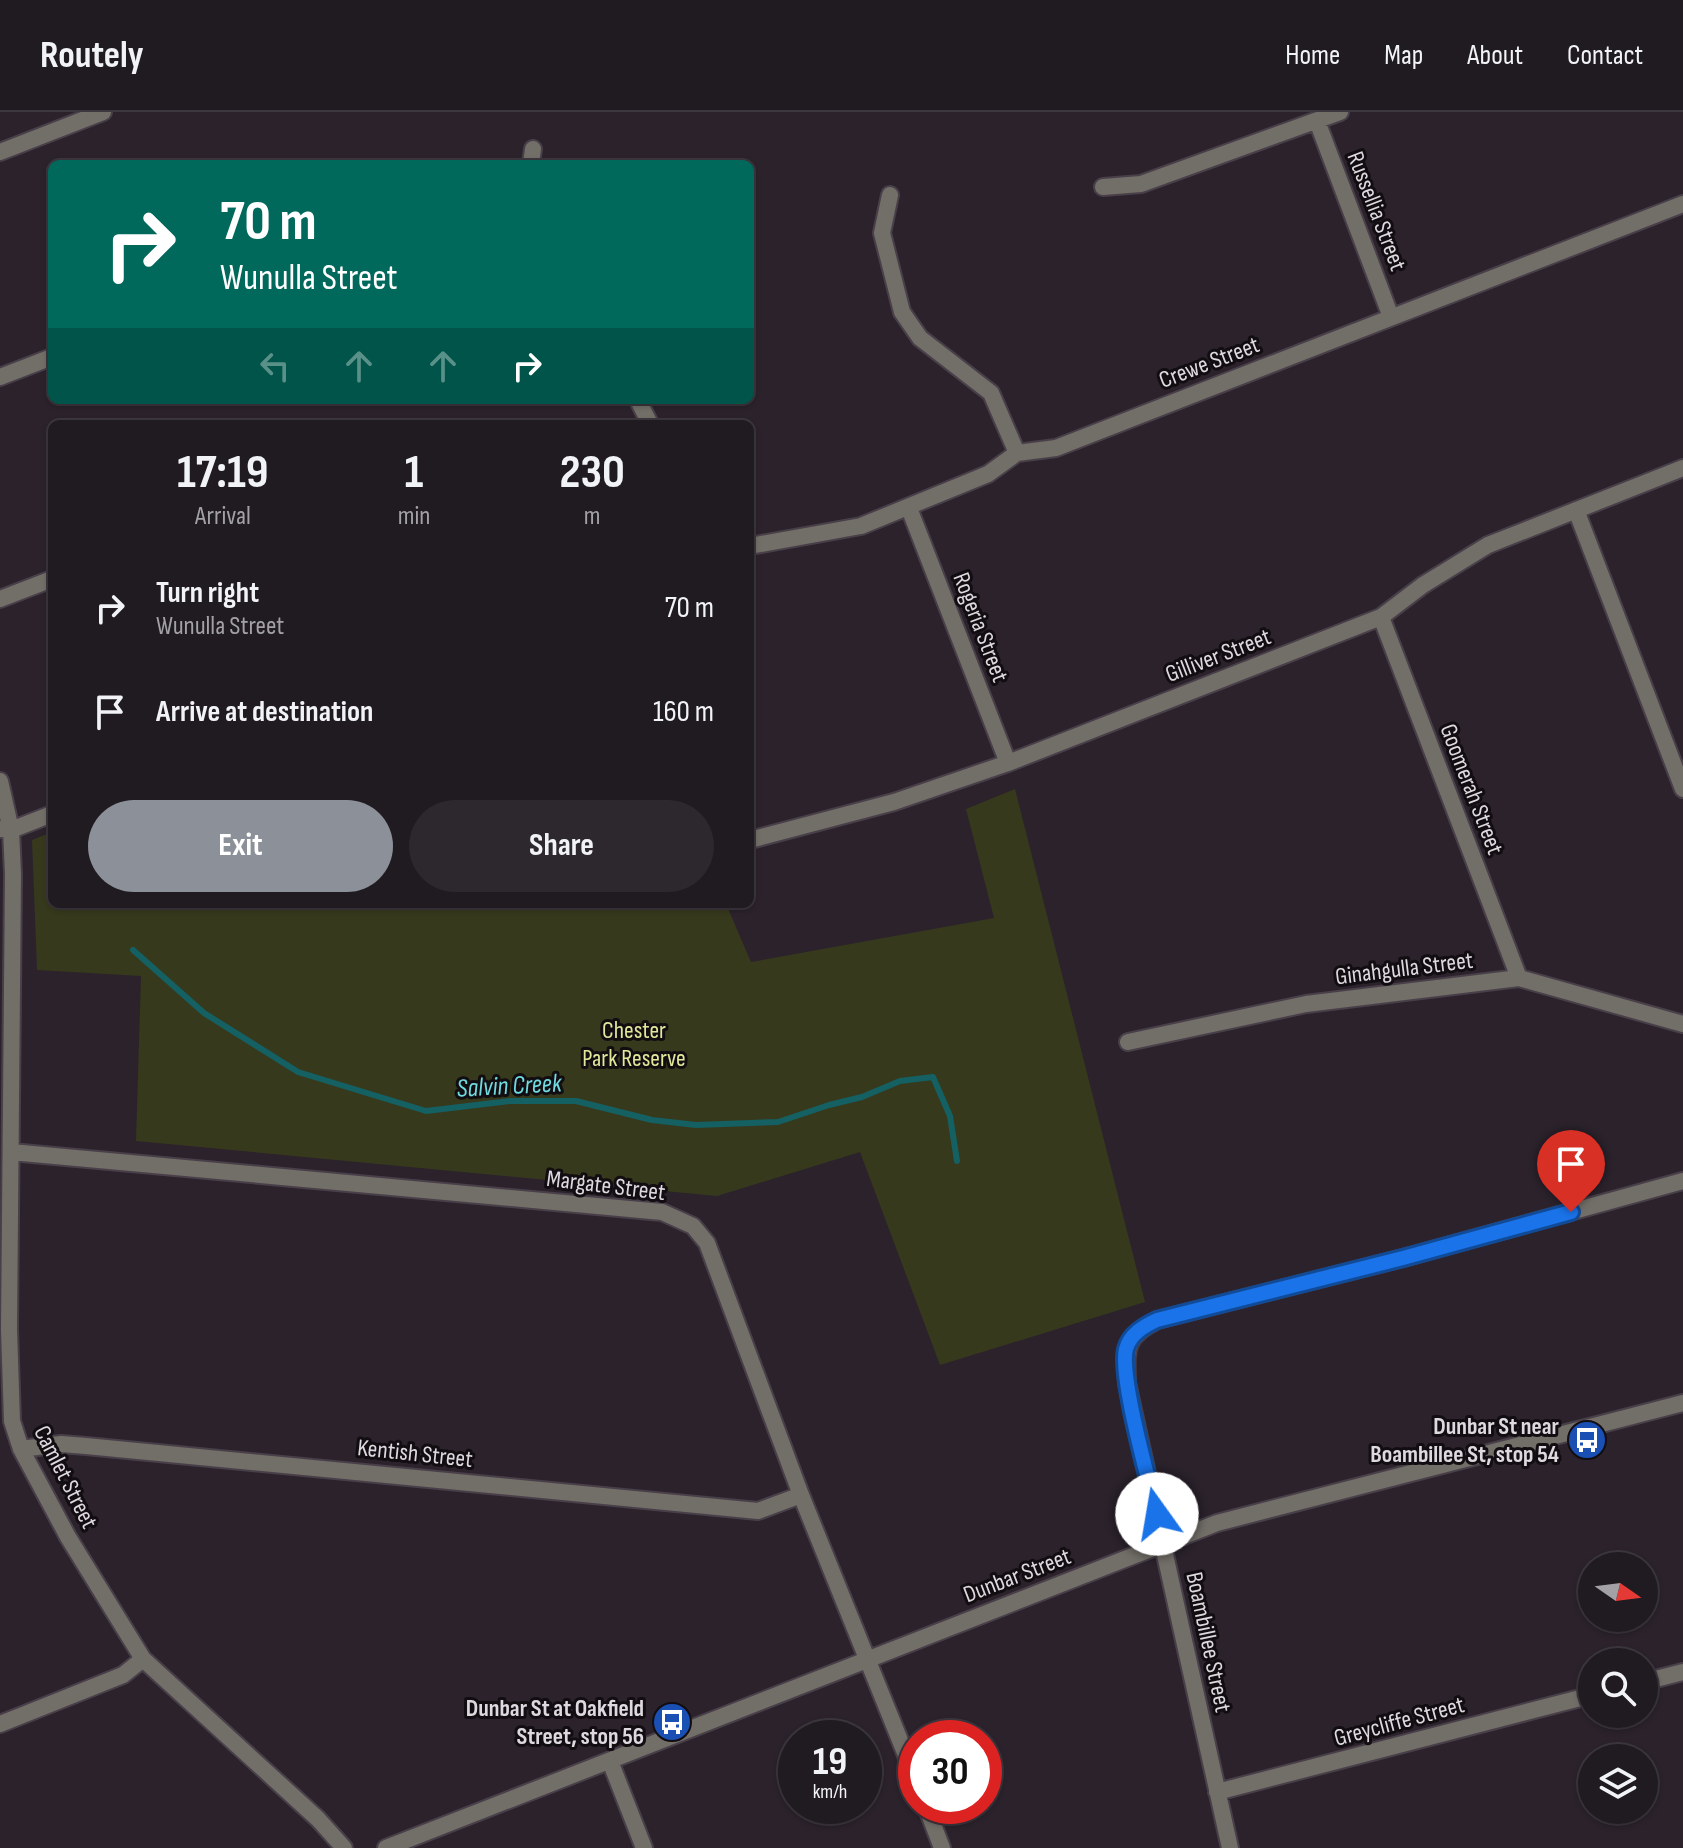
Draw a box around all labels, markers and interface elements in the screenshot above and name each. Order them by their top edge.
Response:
text: Routely [40,33,144,78]
text: Home [1285,39,1340,72]
text: Map [1384,39,1423,72]
text: About [1467,39,1523,72]
text: Contact [1567,39,1643,72]
street label: Russellia Street [1341,147,1413,275]
text: 70 m [220,189,317,256]
icon: right [88,192,192,296]
text: Wunulla Street [220,257,397,300]
street label: Crewe Street [1155,330,1263,395]
icon: left [253,344,297,388]
icon: ahead [337,344,381,388]
icon: ahead [421,344,465,388]
icon: right [505,344,549,388]
text: 17:19 [177,444,269,501]
text: 1 [405,444,423,501]
text: 230 [559,444,625,501]
text: Arrival [195,501,251,532]
text: min [398,501,430,532]
text: m [584,501,601,532]
street label: Rogeria Street [946,568,1015,686]
text: Turn right [156,575,259,611]
icon: right [88,586,132,630]
text: 70 m [665,590,714,626]
text: Wunulla Street [156,611,284,642]
street label: Gilliver Street [1161,622,1275,689]
icon: arrive [88,690,132,734]
text: Arrive at destination [156,694,373,730]
text: 160 m [653,694,714,730]
street label: Goomerah Street [1433,720,1510,859]
button: Exit [88,800,393,892]
button: Share [409,800,714,892]
street label: Ginahgulla Street [1334,946,1475,991]
park label: Chester Park Reserve [582,1016,686,1073]
water label: Salvin Creek [456,1068,564,1105]
pin [1537,1130,1605,1212]
icon: arrive [1549,1142,1593,1186]
street label: Margate Street [545,1164,667,1207]
place label: Dunbar St near Boambillee St, stop 54 [1370,1412,1560,1469]
bus stop icon: Dunbar St near Boambillee St, stop 54 [1566,1419,1608,1461]
street label: Camlet Street [27,1421,104,1534]
street label: Kentish Street [356,1433,474,1474]
position arrow [1115,1472,1199,1556]
street label: Dunbar Street [959,1542,1075,1609]
north arrow [1578,1552,1658,1632]
map controls [1578,1552,1658,1824]
street label: Boambillee Street [1180,1569,1237,1715]
button: search [1578,1648,1658,1728]
street label: Greycliffe Street [1331,1690,1467,1753]
place label: Dunbar St at Oakfield Street, stop 56 [466,1694,644,1751]
bus stop icon: Dunbar St at Oakfield Street, stop 56 [651,1701,693,1743]
speed limit sign: 30 [898,1720,1002,1824]
text: 19 [813,1738,847,1786]
button: layers [1578,1744,1658,1824]
text: km/h [813,1780,847,1804]

